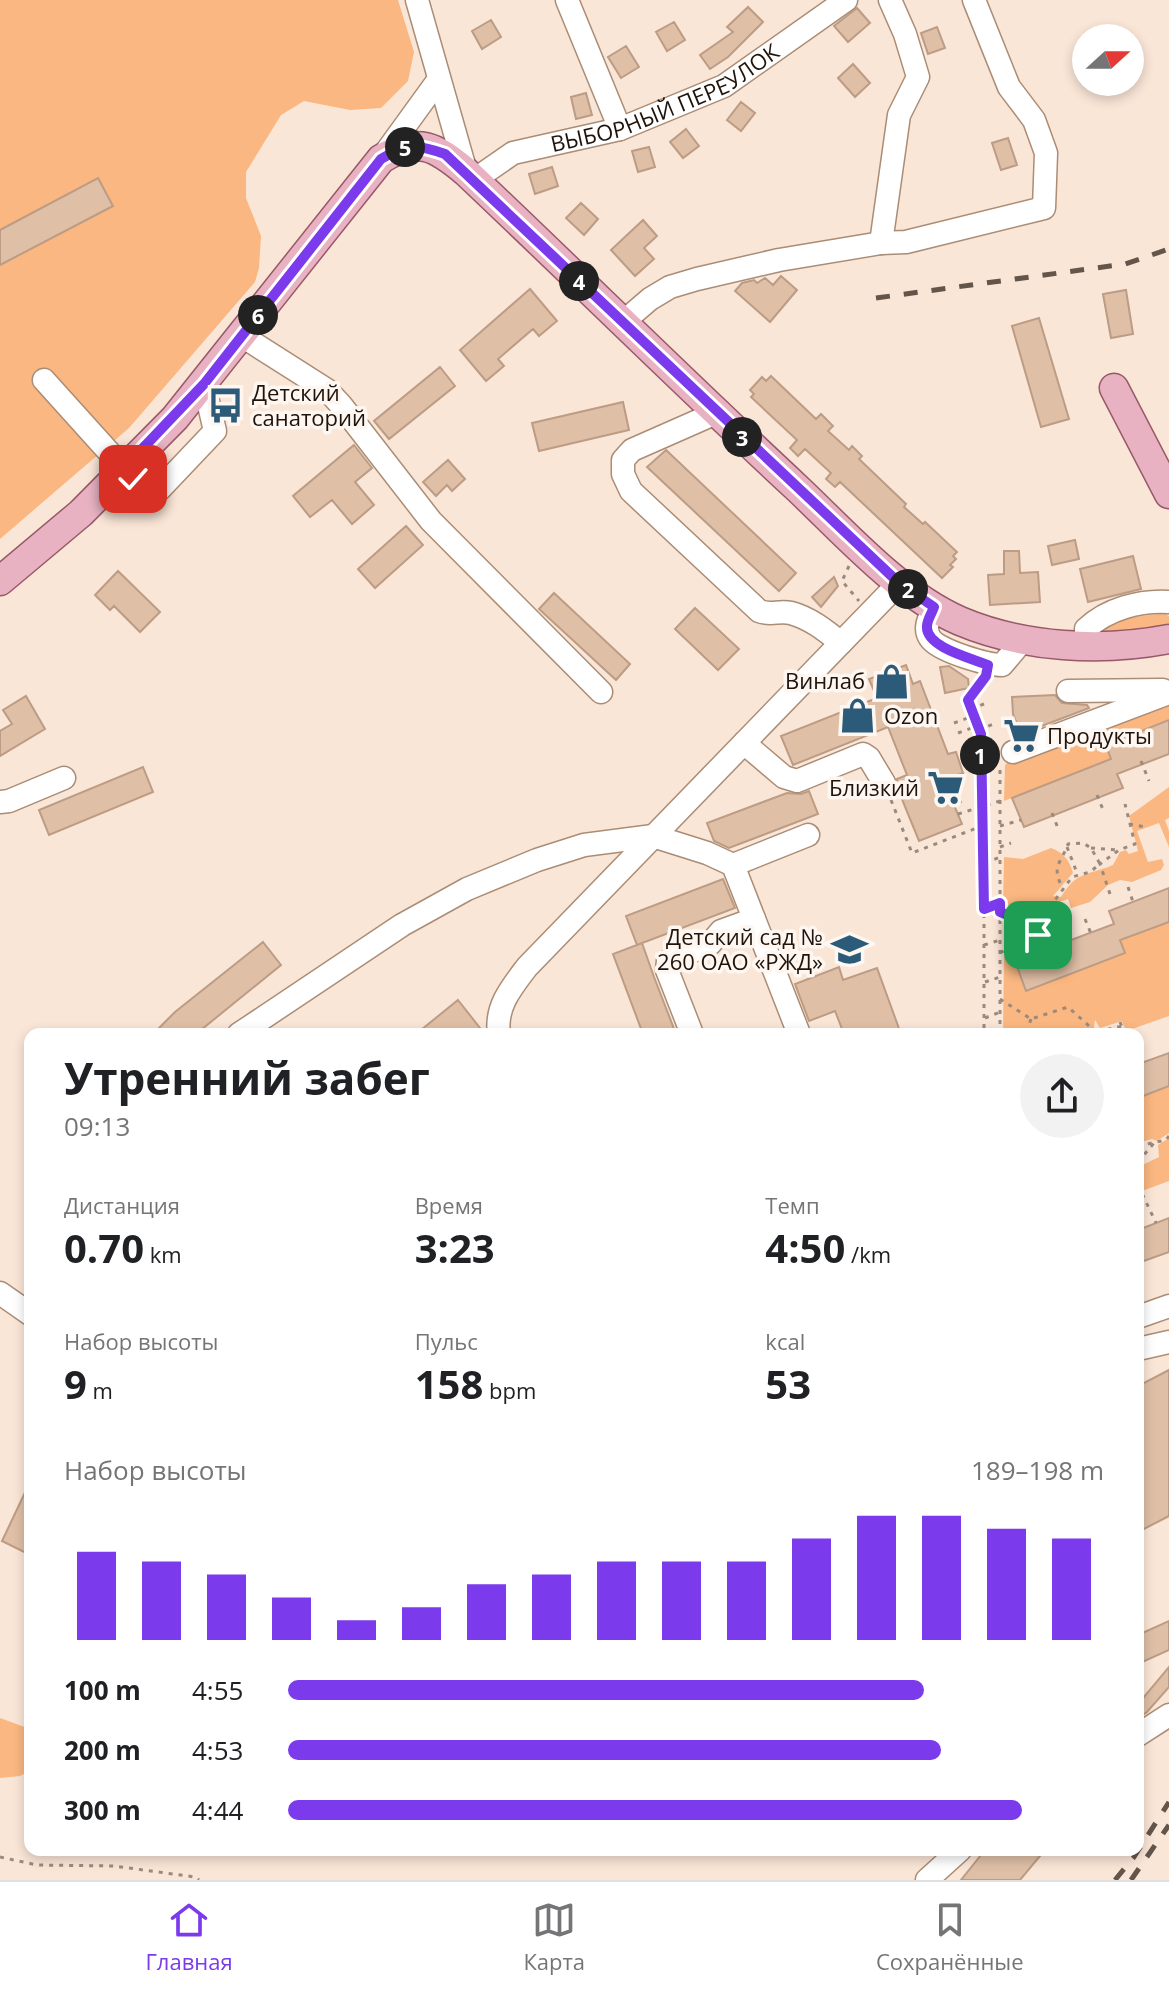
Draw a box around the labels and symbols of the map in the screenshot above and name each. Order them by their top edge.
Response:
north arrow [1072,24,1144,96]
street label: ВЫБОРНЫЙ ПЕРЕУЛОК [547,36,785,158]
pin: 5 [385,127,425,167]
pin: 4 [559,261,599,301]
pin: 6 [238,295,278,335]
place label: Детский санаторий [252,377,366,432]
bus stop icon: Детский санаторий [207,387,245,425]
pin: 3 [722,417,762,457]
pin [99,445,167,513]
pin: 2 [888,569,928,609]
shop icon: Винлаб [872,662,910,700]
place label: Винлаб [785,665,865,695]
shop icon: Ozon [839,697,877,735]
place label: Ozon [884,700,938,730]
supermarket icon: Продукты [1002,717,1040,755]
place label: Продукты [1047,720,1152,750]
pin: 1 [960,735,1000,775]
supermarket icon: Близкий [926,769,964,807]
place label: Близкий [829,772,919,802]
pin [1004,901,1072,969]
place label: Детский сад № 260 ОАО «РЖД» [657,921,823,976]
school or university icon: Детский сад № 260 ОАО «РЖД» [830,931,868,969]

